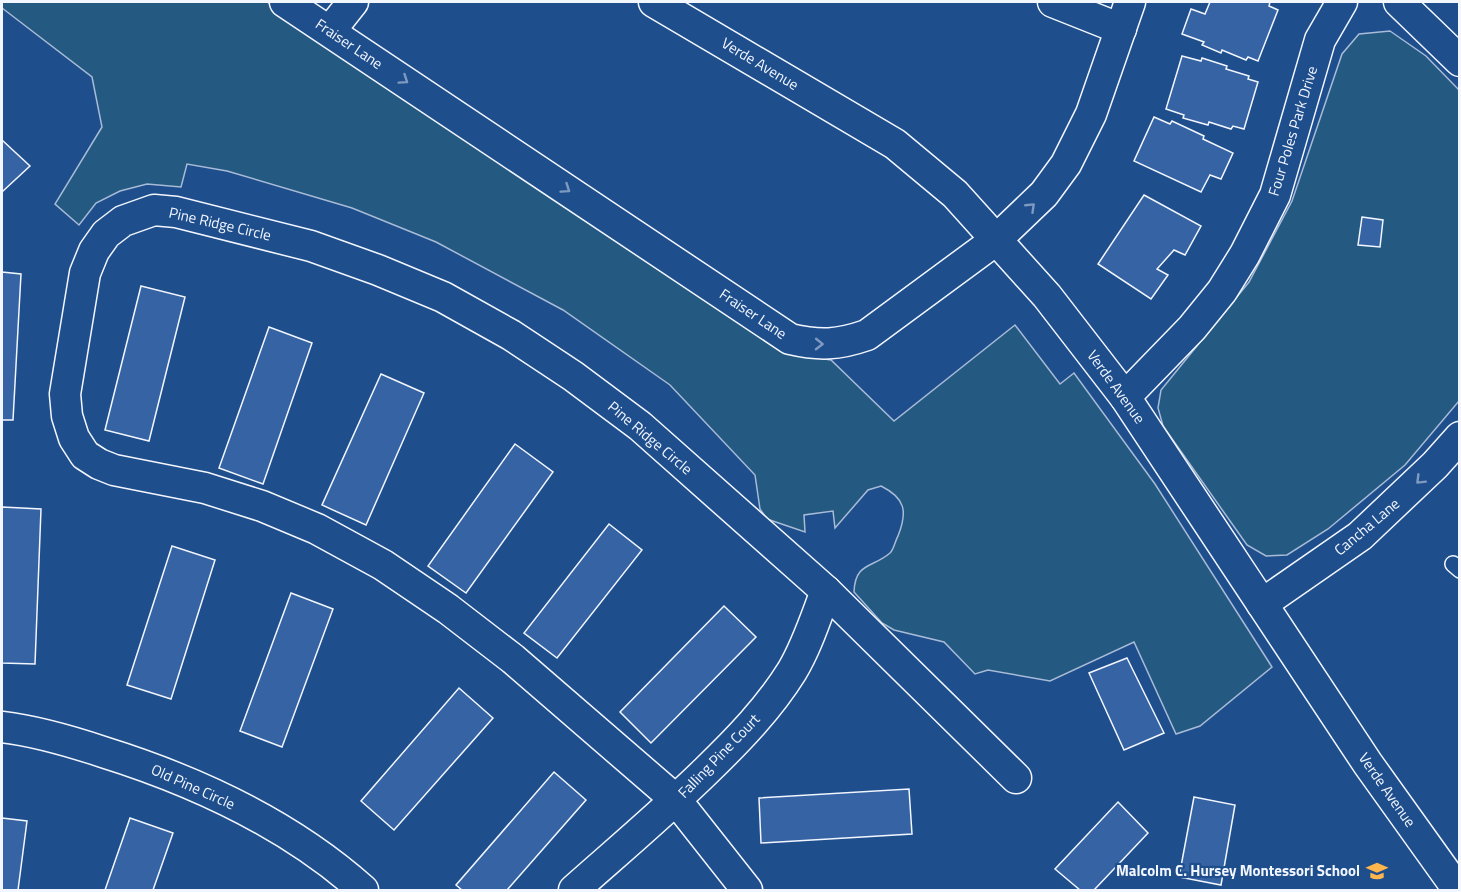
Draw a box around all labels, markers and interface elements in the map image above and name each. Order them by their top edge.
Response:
street label: Fraiser Lane [311,13,388,75]
street label: Verde Avenue [717,31,803,96]
street label: Four Poles Park Drive [1262,63,1323,199]
one-way arrow [397,73,408,84]
one-way arrow [559,181,570,192]
street label: Pine Ridge Circle [167,201,273,246]
one-way arrow [1024,203,1035,214]
street label: Fraiser Lane [715,283,792,345]
one-way arrow [815,337,824,350]
street label: Verde Avenue [1082,345,1151,428]
street label: Pine Ridge Circle [603,395,698,480]
one-way arrow [1416,473,1427,483]
street label: Cancha Lane [1329,492,1405,561]
street label: Falling Pine Court [672,708,766,803]
street label: Verde Avenue [1353,748,1422,832]
street label: Old Pine Circle [148,758,239,815]
place label: Malcolm C. Hursey Montessori School [1116,859,1360,882]
school or university icon: Malcolm C. Hursey Montessori School [1365,859,1389,883]

